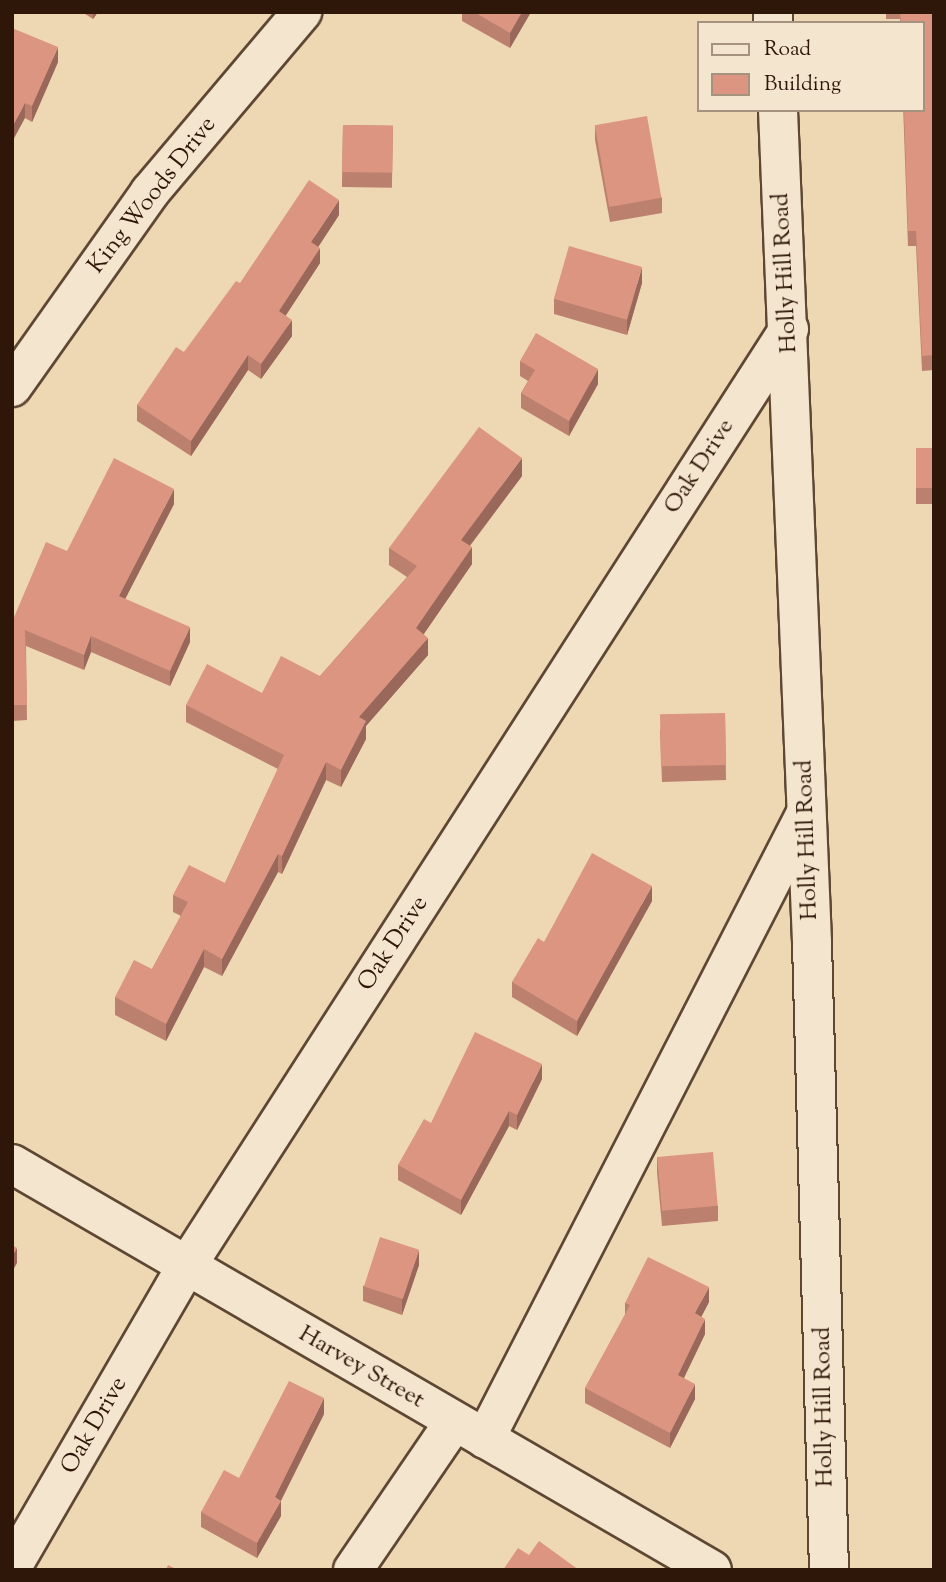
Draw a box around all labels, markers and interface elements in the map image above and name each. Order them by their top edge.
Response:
legend [698,21,925,112]
text: Road [764,35,811,65]
text: Building [764,70,841,100]
street label: King Woods Drive [83,112,223,280]
street label: Holly Hill Road [767,192,805,354]
street label: Oak Drive [659,414,741,520]
street label: Holly Hill Road [791,759,825,921]
street label: Oak Drive [353,891,435,997]
street label: Harvey Street [293,1320,429,1416]
street label: Holly Hill Road [809,1327,841,1487]
street label: Oak Drive [56,1372,134,1480]

